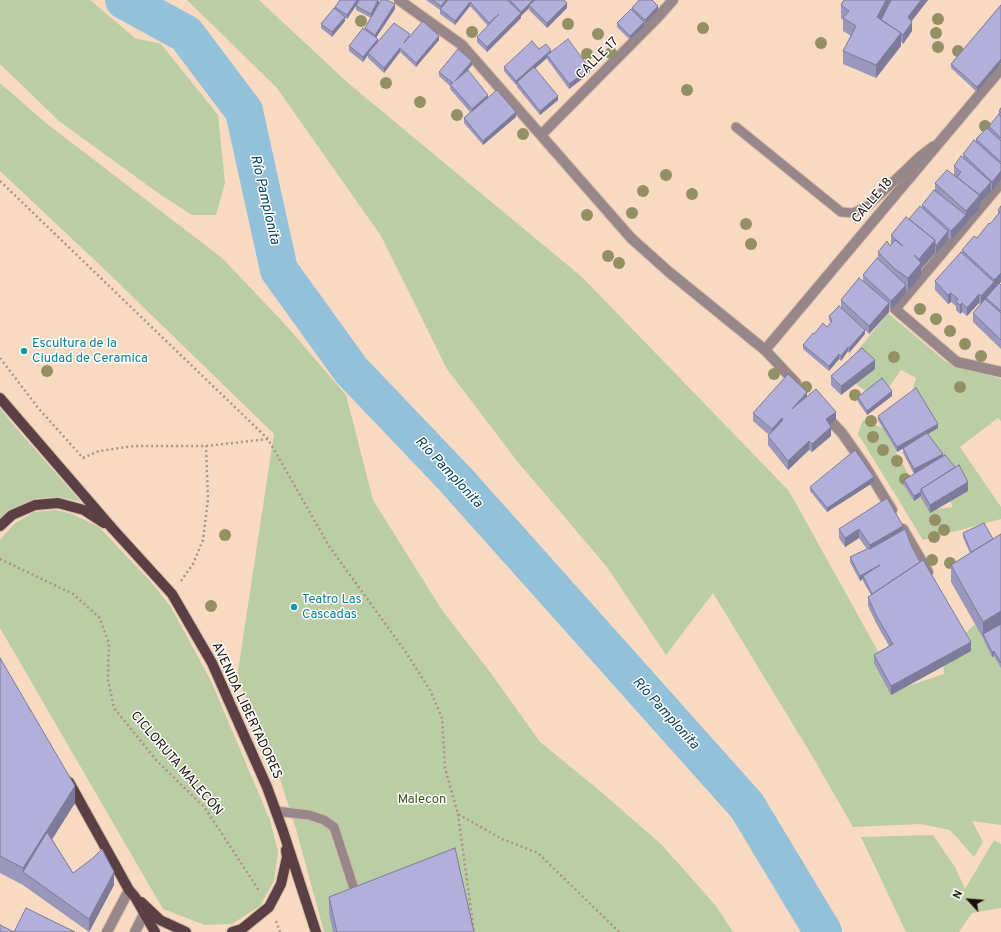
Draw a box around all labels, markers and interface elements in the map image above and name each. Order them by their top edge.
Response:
street label: CALLE 17 [574,35,622,83]
water label: Río Pamplonita [246,154,282,246]
street label: CALLE 18 [849,175,897,227]
place label: Escultura de la Ciudad de Ceramica [32,336,148,367]
marker: Escultura de la Ciudad de Ceramica [19,346,29,356]
water label: Río Pamplonita [411,434,485,512]
place label: Teatro Las Cascadas [302,592,362,623]
marker: Teatro Las Cascadas [289,602,299,612]
street label: AVENIDA LIBERTADORES [207,640,285,782]
water label: Río Pamplonita [628,674,702,754]
street label: CICLORUTA MALECÓN [127,709,225,819]
park label: Malecon [398,792,446,808]
north arrow [949,880,989,920]
text: N [950,888,966,901]

